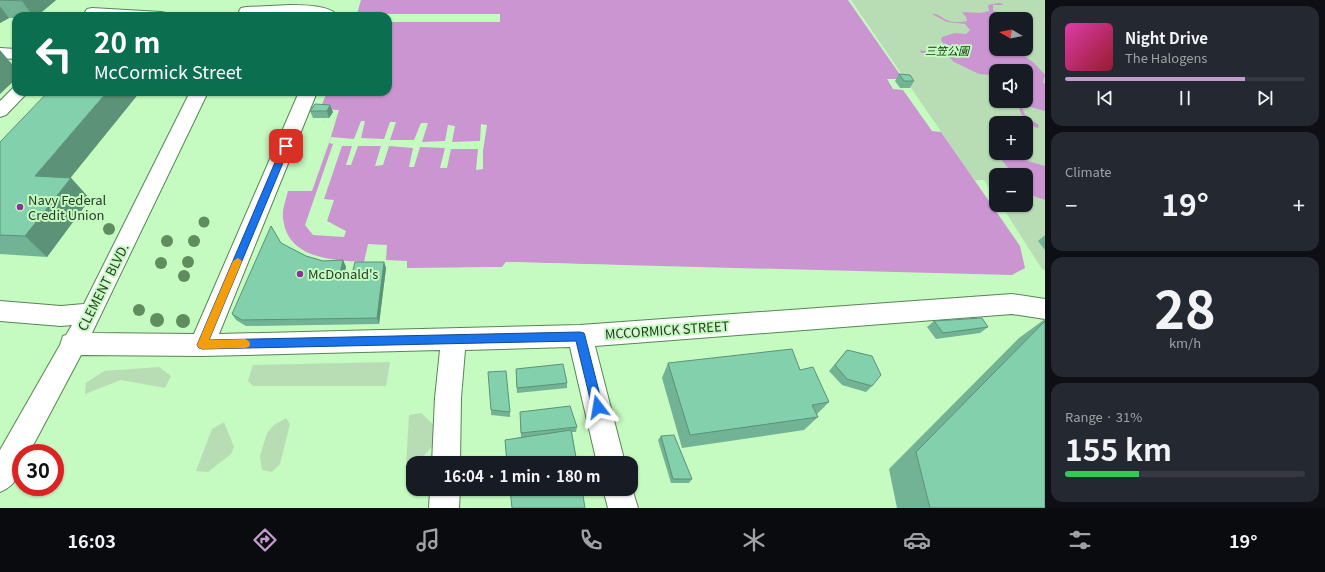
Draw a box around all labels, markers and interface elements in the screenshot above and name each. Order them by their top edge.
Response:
north arrow [989,12,1033,56]
map controls [989,12,1033,212]
text: 20 m [94,21,160,61]
text: Night Drive [1125,27,1208,48]
icon: left [28,28,80,80]
park label: 三笠公園 [925,42,971,58]
text: The Halogens [1125,48,1207,67]
text: McCormick Street [94,58,242,84]
button: sound [989,64,1033,108]
icon: previous [1094,87,1116,109]
icon: pause [1174,87,1196,109]
icon: next [1254,87,1276,109]
button: + [989,116,1033,160]
pin [269,129,303,163]
icon: arrive [275,135,297,157]
text: Climate [1065,162,1112,181]
button: − [989,168,1033,212]
text: 19° [1161,181,1209,225]
text: − [1065,188,1077,220]
text: + [1293,188,1305,220]
place label: Navy Federal Credit Union [28,190,107,224]
marker: Navy Federal Credit Union [15,202,25,212]
street label: CLEMENT BLVD. [72,240,133,334]
place label: McDonald's [308,264,378,283]
marker: McDonald's [295,269,305,279]
text: 28 [1154,269,1216,344]
street label: MCCORMICK STREET [604,316,730,343]
text: km/h [1169,333,1201,352]
position arrow [577,386,619,428]
text: Range · 31% [1065,407,1142,426]
text: 155 km [1065,426,1172,470]
speed limit sign: 30 [12,444,64,496]
text: 16:04 · 1 min · 180 m [444,465,600,486]
icon: directions [251,526,279,554]
icon: music [414,526,442,554]
icon: phone [577,526,605,554]
icon: climate [740,526,768,554]
icon: car [903,526,931,554]
icon: filters [1066,526,1094,554]
text: 16:03 [68,527,116,553]
text: 19° [1229,527,1257,553]

